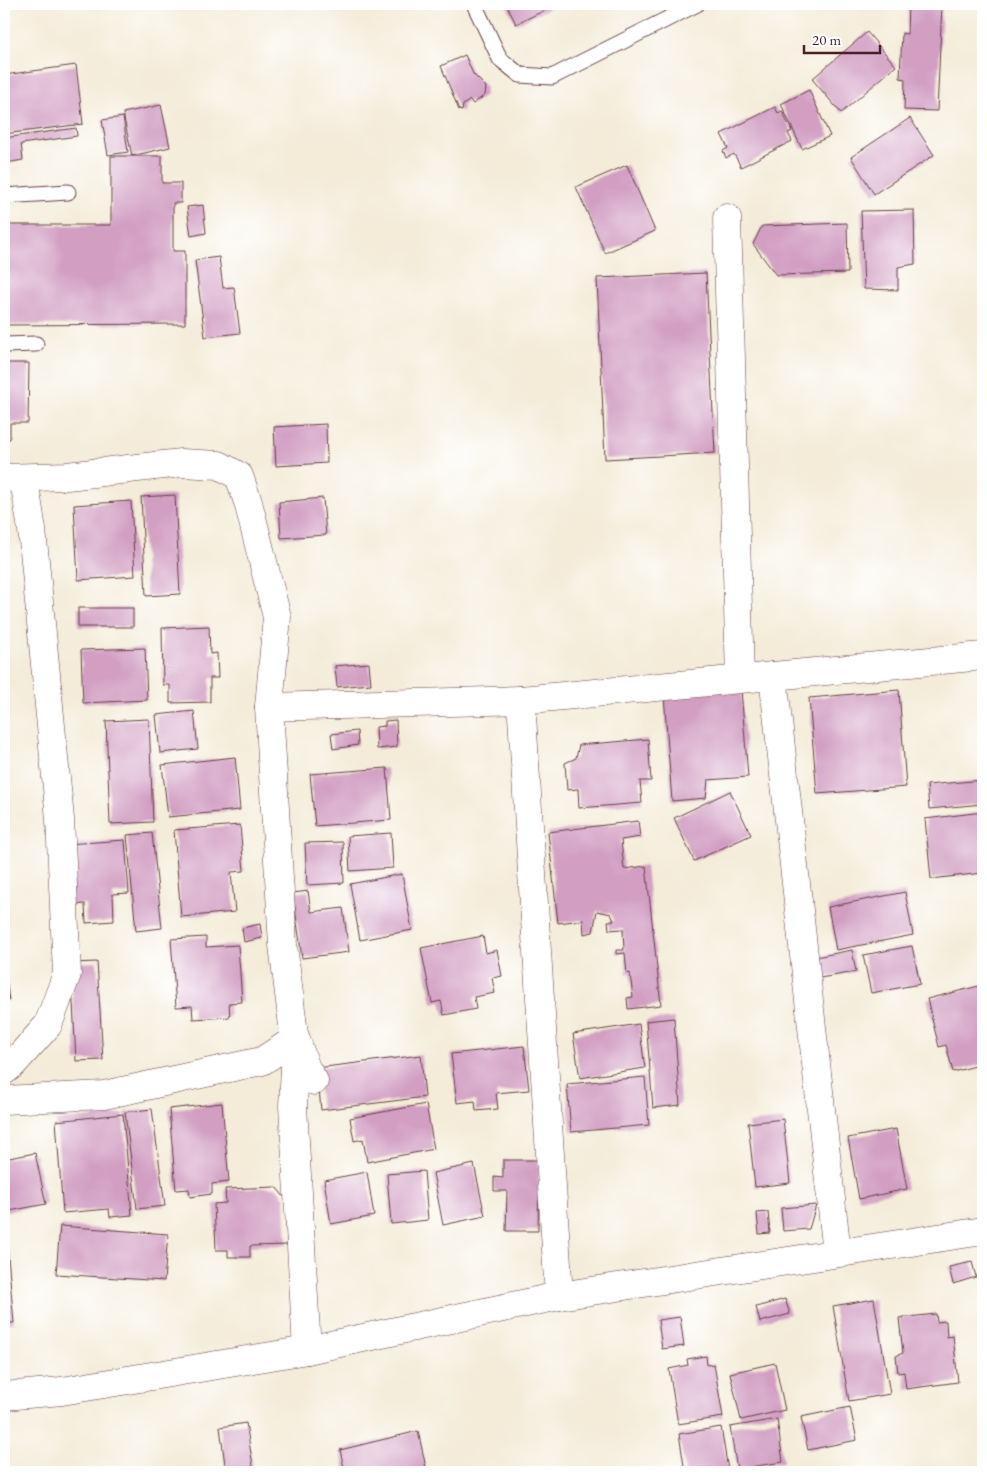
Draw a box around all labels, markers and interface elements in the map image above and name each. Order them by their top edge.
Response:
scale bar [804,22,881,54]
text: 20 m [812,30,841,49]

